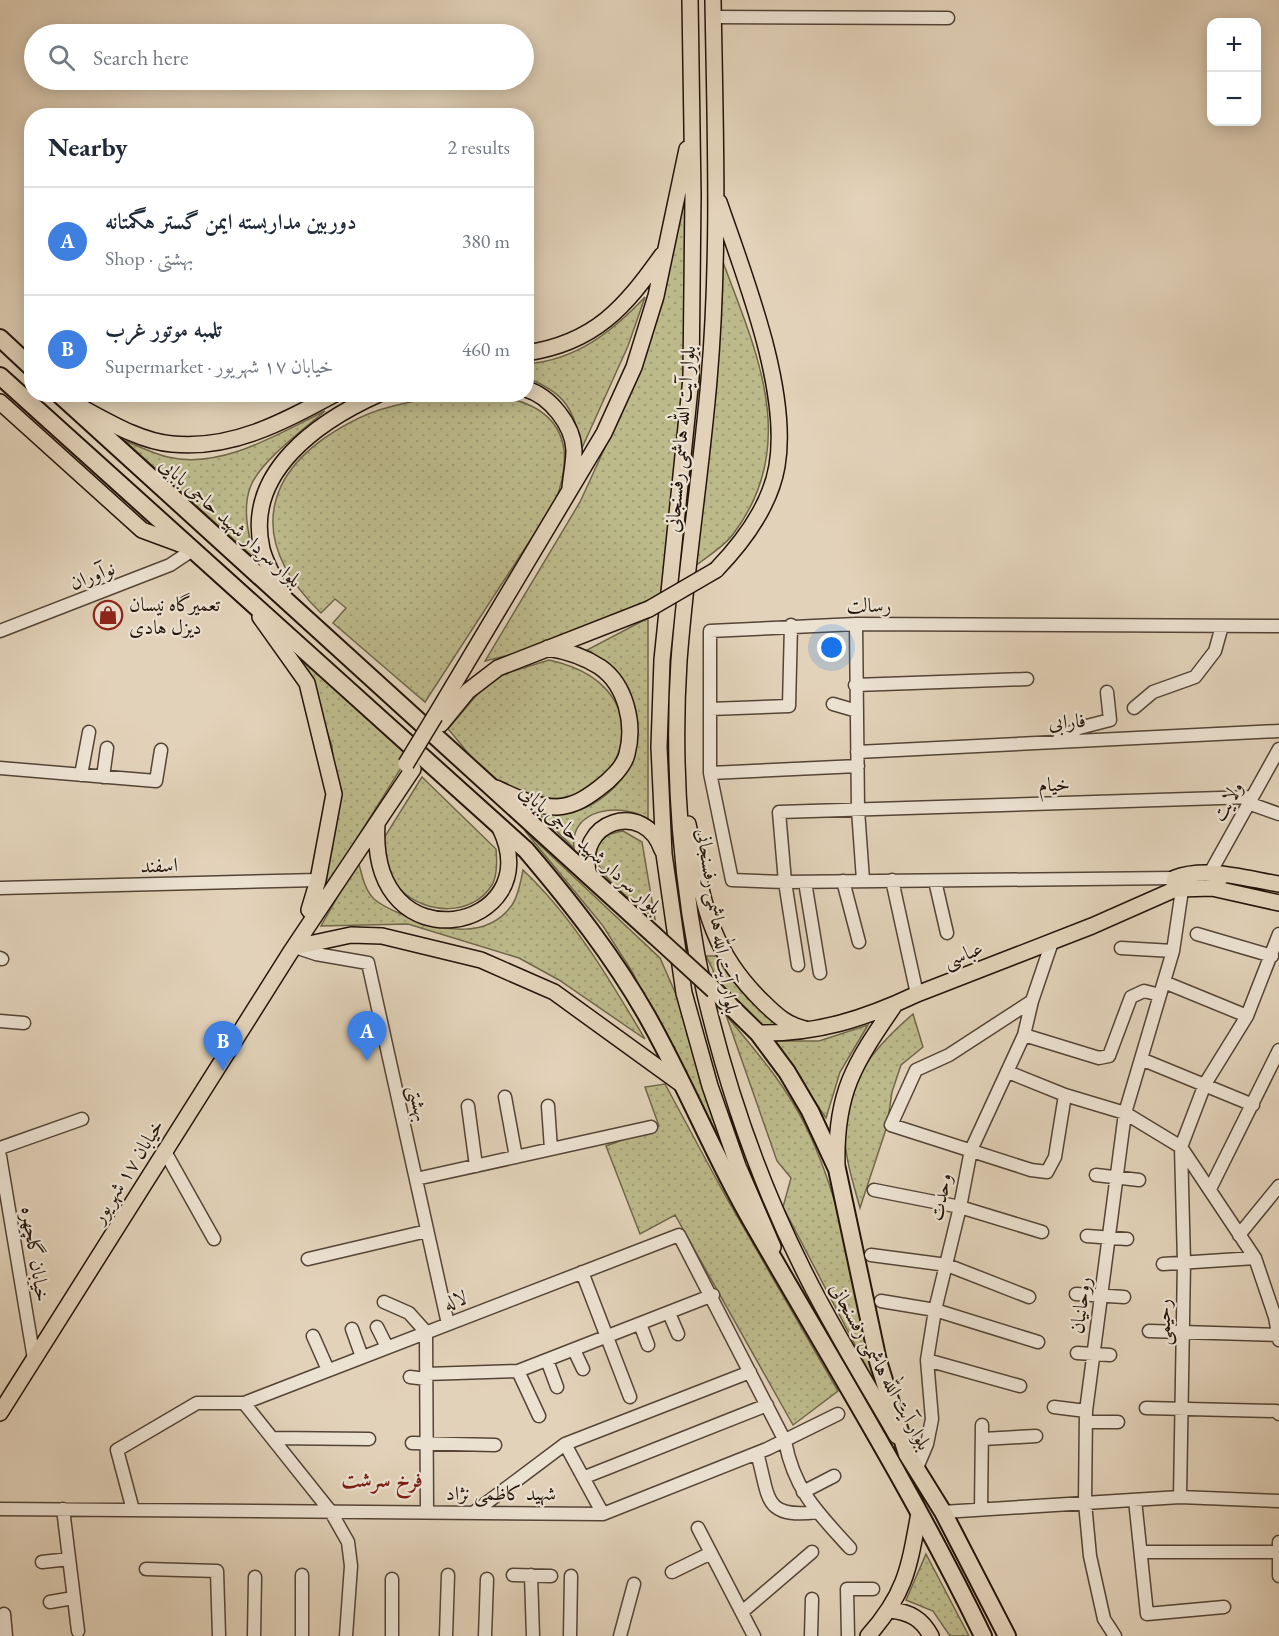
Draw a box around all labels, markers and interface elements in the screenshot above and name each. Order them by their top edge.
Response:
map controls [1207,18,1261,126]
button: + [1207,18,1261,72]
search box [24,24,534,90]
icon: search [45,41,78,74]
text: Search here [93,43,188,72]
button: − [1207,72,1261,126]
text: Nearby [48,130,128,164]
text: 2 results [447,134,510,160]
text: دوربین مداربسته ایمن گستر هگمتانه [105,207,357,236]
text: A [60,228,75,254]
text: 380 m [462,228,510,254]
text: Shop · بهشتی [105,245,193,271]
text: تلمبه موتور غرب [105,315,222,344]
text: B [61,336,74,362]
text: 460 m [462,336,510,362]
street label: بلوار آیت الله هاشمی رفسنجانی [657,344,702,534]
text: Supermarket · خیابان ۱۷ شهریور [105,353,333,379]
street label: بلوار سردار شهید حاجی بابایی [154,451,308,594]
street label: نوآوران [65,554,119,596]
place label: تعمیرگاه نیسان دیزل هادی [129,591,220,640]
street label: رسالت [846,592,892,618]
shop icon: تعمیرگاه نیسان دیزل هادی [92,599,124,631]
your location [817,633,846,662]
street label: فارابی [1048,707,1087,737]
street label: خیام [1038,770,1070,803]
street label: ولایت [1205,776,1249,826]
street label: بلوار سردار شهید حاجی بابایی [514,778,668,921]
street label: بلوار آیت الله هاشمی رفسنجانی [689,826,747,1016]
street label: اسفند [140,851,178,879]
street label: عباسی [939,935,987,975]
pin: A [348,1012,386,1061]
pin: B [204,1022,242,1071]
street label: بهشتی [400,1082,436,1124]
street label: خیابان ۱۷ شهریور [84,1114,169,1230]
street label: وحدت [923,1171,957,1223]
street label: خیابان گلچهره [16,1204,56,1304]
street label: روحانیان [1063,1275,1097,1335]
street label: بلوار آیت الله هاشمی رفسنجانی [823,1277,940,1455]
street label: لاله [439,1284,471,1316]
street label: رحیمی [1150,1298,1177,1346]
district label: فرخ سرشت [341,1466,423,1499]
street label: شهید کاظمی نژاد [446,1480,556,1507]

